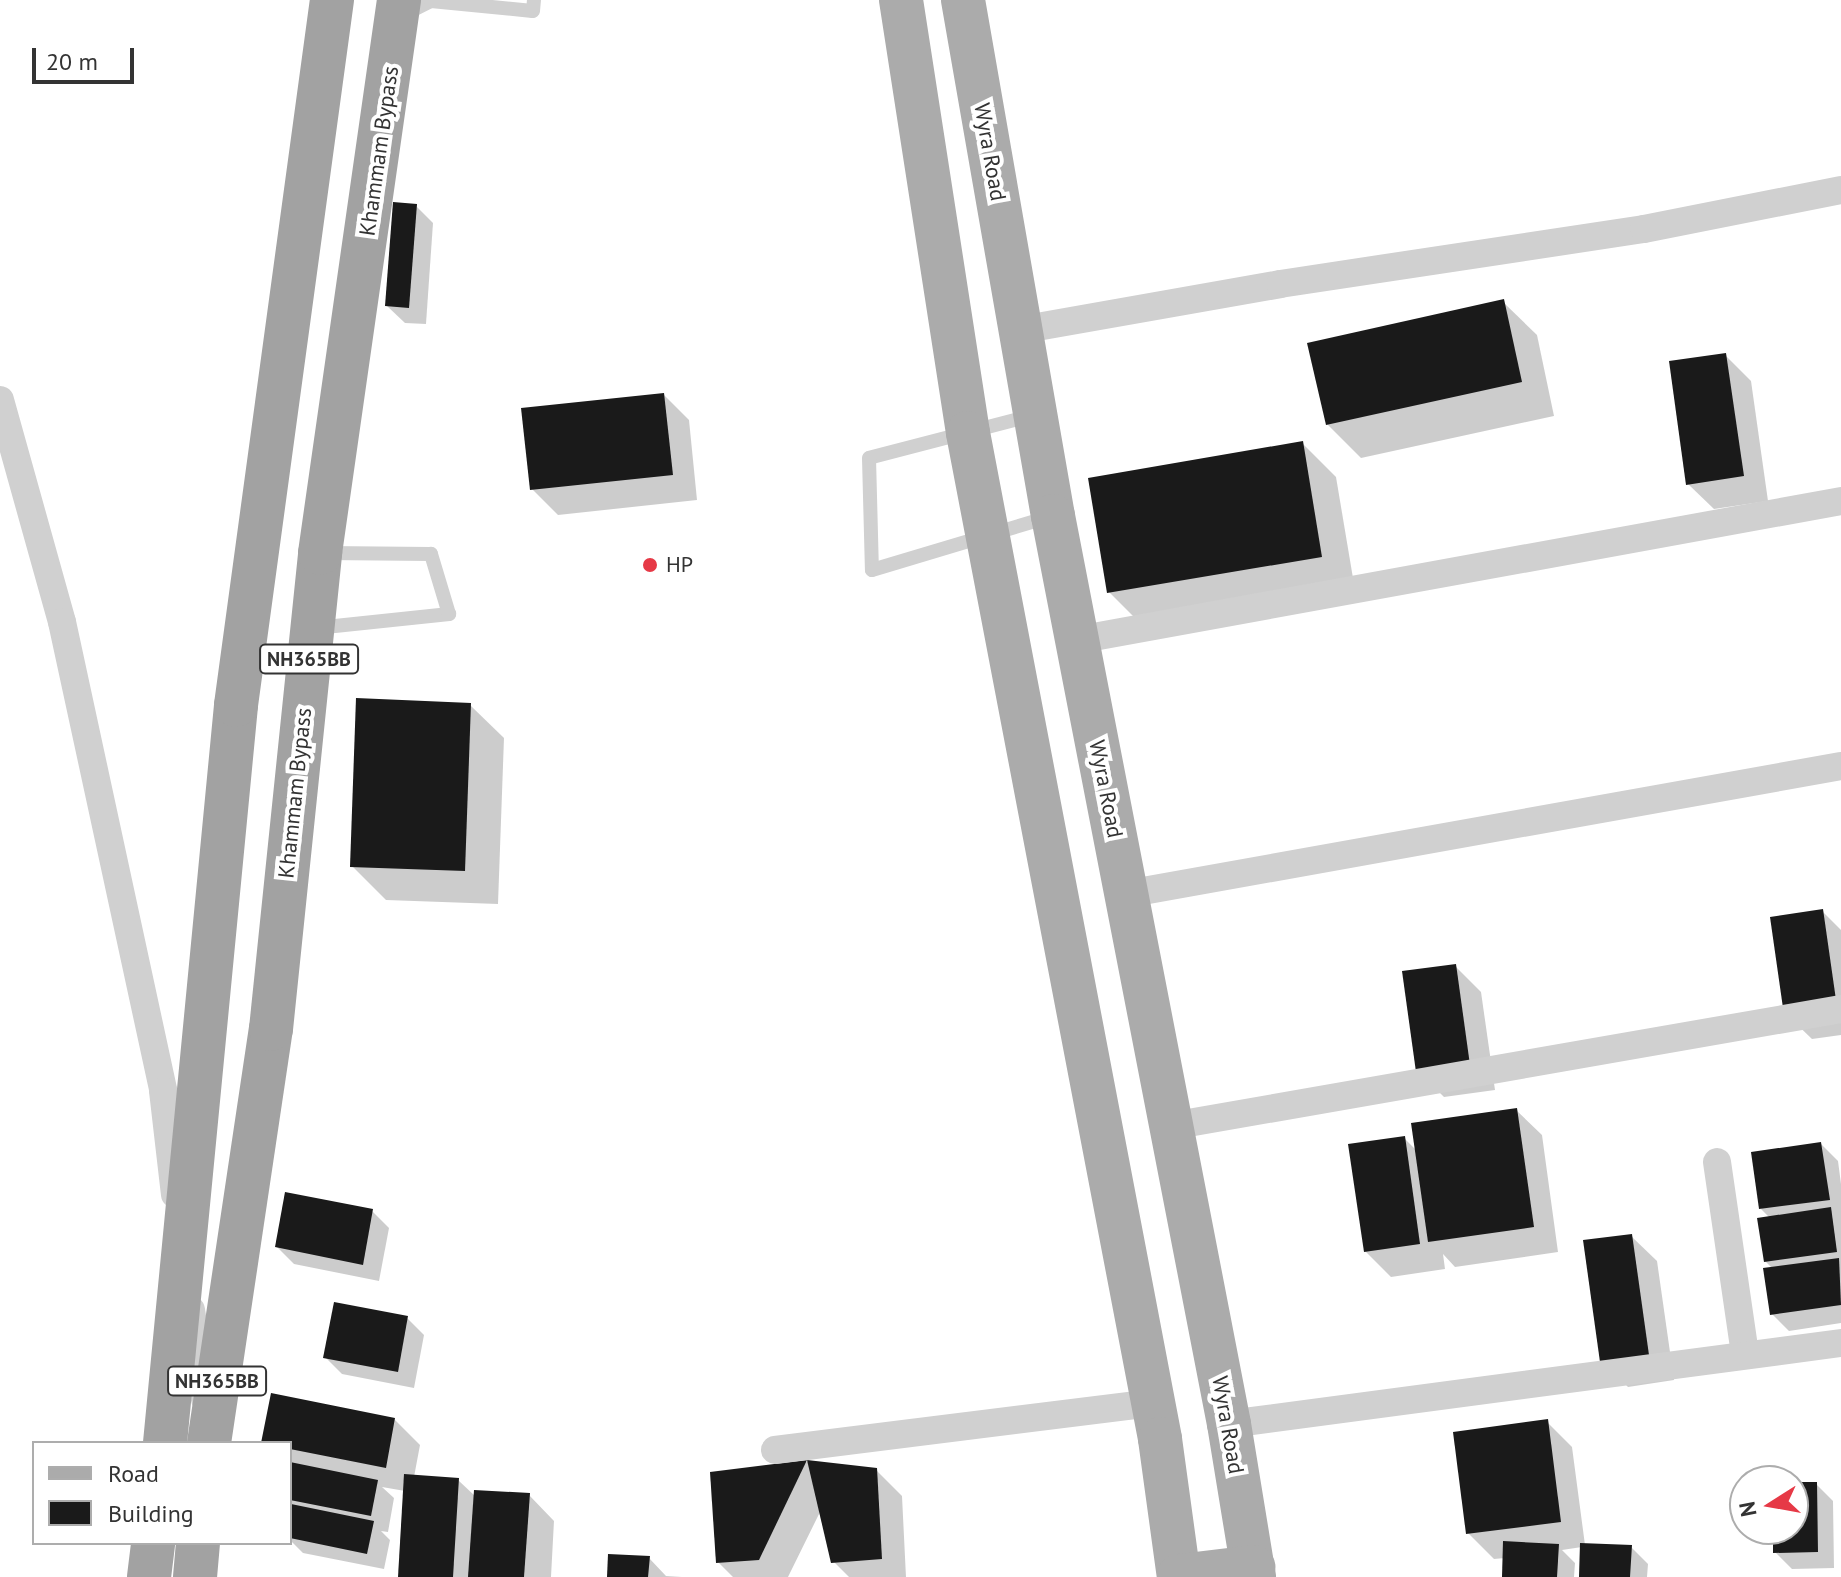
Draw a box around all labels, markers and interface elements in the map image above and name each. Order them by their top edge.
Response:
scale bar [36,32,138,82]
text: 20 m [46,46,98,77]
street label: Khammam Bypass [354,64,404,238]
street label: Wyra Road [968,101,1012,203]
place label: HP [666,552,693,578]
marker: HP [641,556,659,574]
road number: NH365BB [259,643,359,675]
street label: Khammam Bypass [273,706,317,880]
street label: Wyra Road [1084,738,1128,840]
road number: NH365BB [167,1365,267,1397]
street label: Wyra Road [1206,1374,1250,1476]
legend [32,1441,292,1545]
text: Road [108,1458,159,1489]
north arrow [1729,1465,1809,1545]
text: Building [108,1498,194,1529]
text: N [1732,1499,1763,1519]

